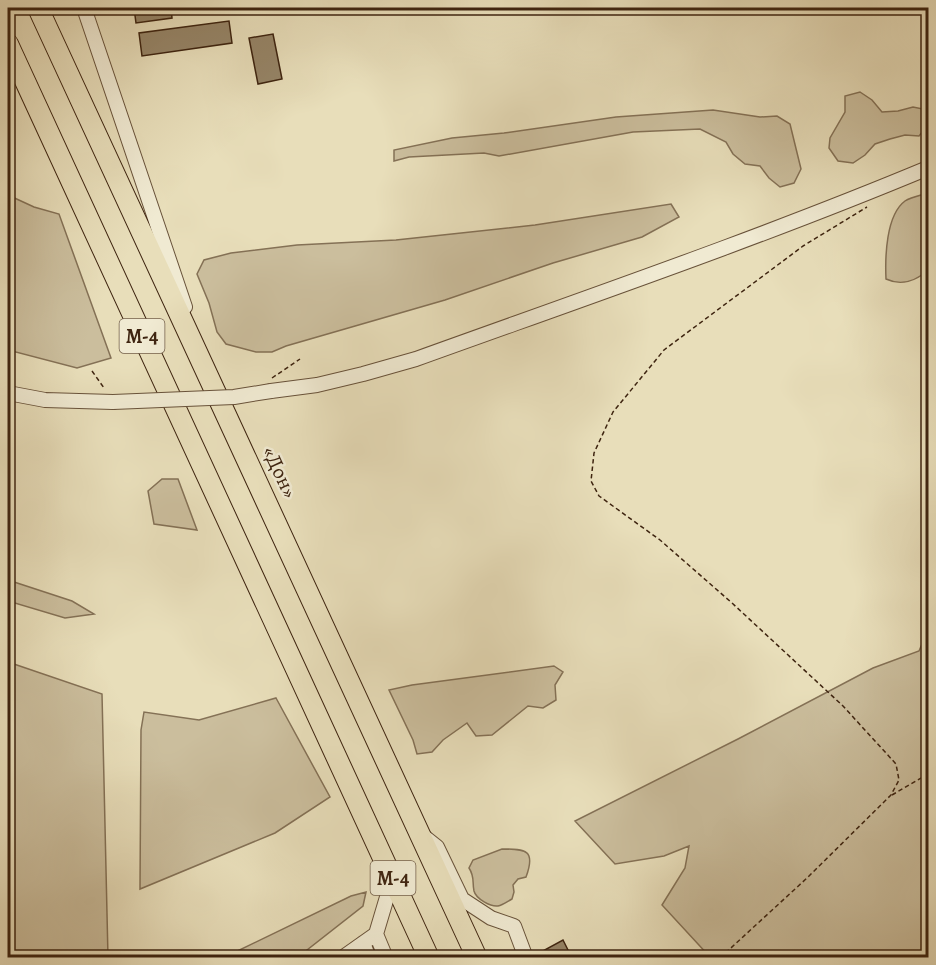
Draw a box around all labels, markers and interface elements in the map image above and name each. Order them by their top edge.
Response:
road number: М-4 [120,319,164,353]
street label: «Дон» [256,442,304,503]
road number: М-4 [370,861,416,895]

